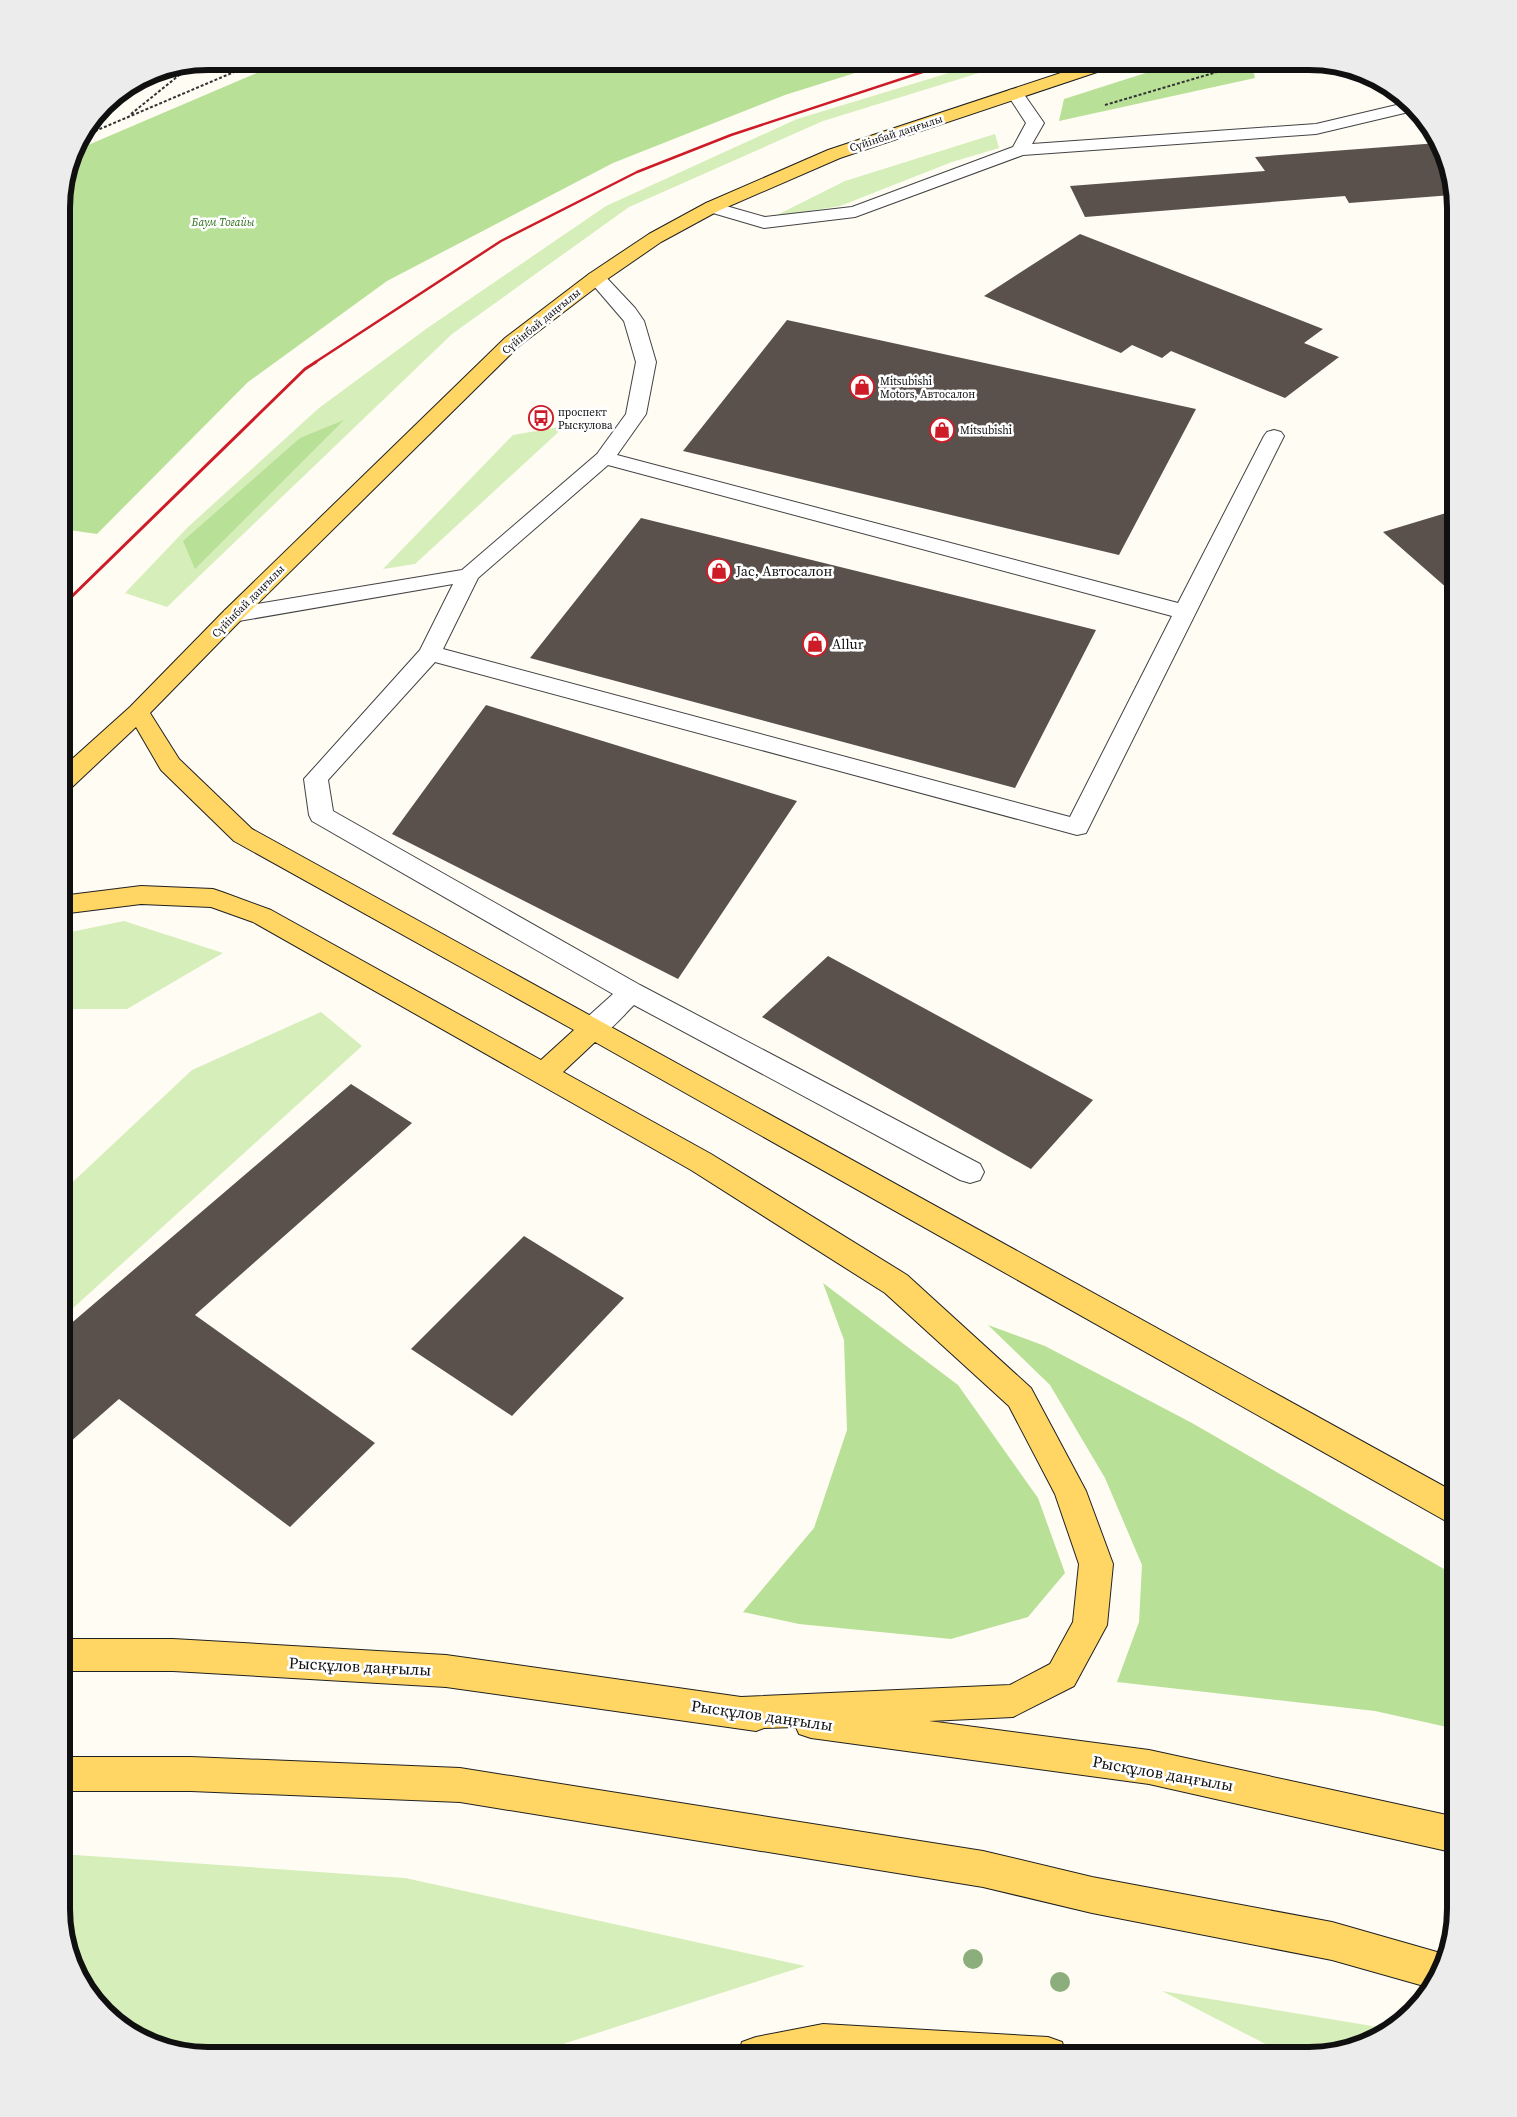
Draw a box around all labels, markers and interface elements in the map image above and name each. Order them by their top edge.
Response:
street label: Сүйінбай даңғылы [848,111,945,156]
park label: Баум Тоғайы [191,215,255,230]
street label: Сүйінбай даңғылы [499,285,584,358]
shop icon: Mitsubishi Motors, Автосалон [849,374,875,400]
place label: Mitsubishi Motors, Автосалон [880,374,975,402]
bus stop icon: проспект Рыскулова [528,405,554,431]
place label: проспект Рыскулова [558,405,613,433]
shop icon: Mitsubishi [929,417,955,443]
place label: Mitsubishi [960,423,1012,438]
shop icon: Jac, Автосалон [706,558,732,584]
place label: Jac, Автосалон [735,561,832,581]
street label: Сүйінбай даңғылы [209,562,288,641]
shop icon: Allur [802,631,828,657]
place label: Allur [832,634,864,654]
street label: Рысқұлов даңғылы [288,1651,432,1681]
street label: Рысқұлов даңғылы [690,1694,834,1736]
street label: Рысқұлов даңғылы [1091,1750,1235,1796]

